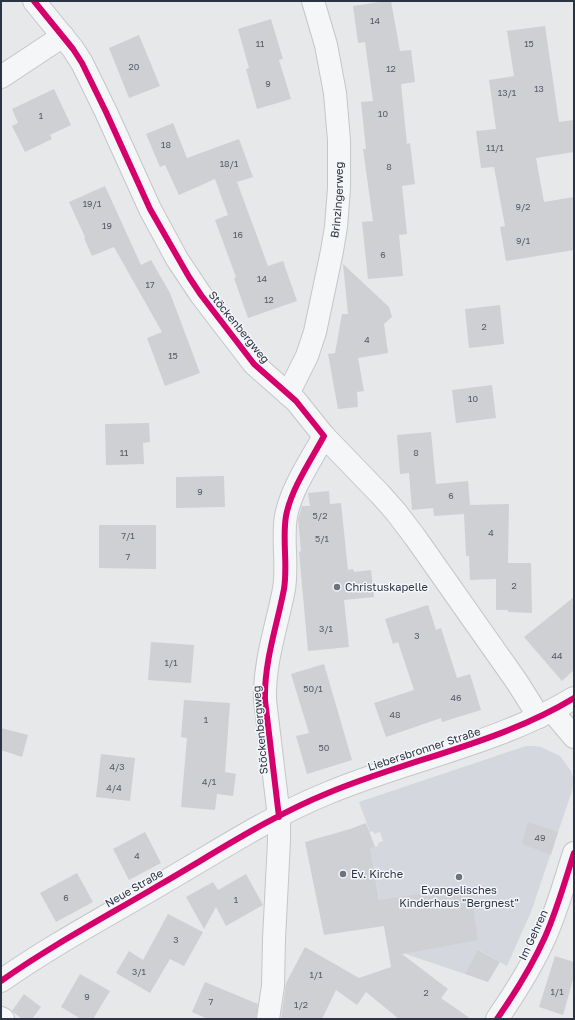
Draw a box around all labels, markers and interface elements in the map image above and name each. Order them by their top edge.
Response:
house number: 14 [370,15,380,26]
house number: 11 [256,38,265,49]
house number: 15 [524,38,534,49]
house number: 20 [129,61,140,72]
house number: 12 [386,63,396,74]
house number: 9 [265,78,271,89]
house number: 13 [534,83,544,94]
house number: 13/1 [498,87,517,98]
house number: 10 [378,108,388,119]
house number: 1 [39,110,44,121]
house number: 18 [161,139,171,150]
house number: 11/1 [486,142,504,153]
house number: 18/1 [220,158,239,169]
house number: 8 [386,161,392,172]
street label: Brinzingerweg [327,162,345,239]
house number: 19/1 [83,198,102,209]
house number: 9/2 [516,201,531,212]
house number: 19 [102,220,112,231]
house number: 16 [233,229,243,240]
house number: 9/1 [516,235,531,246]
house number: 6 [380,249,386,260]
house number: 14 [257,273,267,284]
house number: 17 [145,279,155,290]
street label: Stöckenbergweg [206,288,272,365]
house number: 12 [264,294,274,305]
house number: 2 [481,321,487,332]
house number: 4 [364,334,370,345]
house number: 15 [168,350,178,361]
house number: 10 [468,393,478,404]
house number: 11 [120,447,129,458]
house number: 8 [413,447,419,458]
house number: 9 [197,486,203,497]
house number: 6 [448,490,454,501]
house number: 5/2 [313,510,327,521]
house number: 4 [488,527,494,538]
house number: 7/1 [121,530,135,541]
house number: 5/1 [315,533,330,544]
house number: 7 [126,551,131,562]
place label: Christuskapelle [345,580,428,593]
house number: 2 [511,580,517,591]
marker: Christuskapelle [332,582,342,592]
house number: 3/1 [319,623,334,634]
house number: 3 [414,630,420,641]
house number: 44 [552,650,563,661]
house number: 1/1 [164,657,178,668]
house number: 50/1 [303,683,323,694]
street label: Stöckenbergweg [249,685,270,775]
house number: 46 [451,692,461,703]
house number: 48 [390,709,400,720]
house number: 1 [204,714,209,725]
street label: Liebersbronner Straße [366,724,482,773]
house number: 50 [319,742,330,753]
house number: 4/3 [109,761,125,772]
house number: 4/1 [202,776,217,787]
house number: 4/4 [106,782,122,793]
house number: 49 [535,832,545,843]
house number: 4 [134,850,140,861]
street label: Neue Straße [102,866,165,909]
place label: Ev. Kirche [351,867,403,880]
marker: Ev. Kirche [338,869,348,879]
marker: Evangelisches Kinderhaus "Bergnest" [454,872,464,882]
place label: Evangelisches Kinderhaus "Bergnest" [399,883,519,909]
house number: 6 [63,892,69,903]
house number: 1 [234,894,239,905]
street label: Im Gehren [515,907,550,962]
house number: 3 [173,934,179,945]
house number: 3/1 [132,966,147,977]
house number: 1/1 [309,969,323,980]
house number: 1/1 [550,986,564,997]
house number: 2 [423,987,429,998]
house number: 9 [84,991,90,1002]
house number: 7 [209,996,214,1007]
house number: 1/2 [294,999,308,1010]

